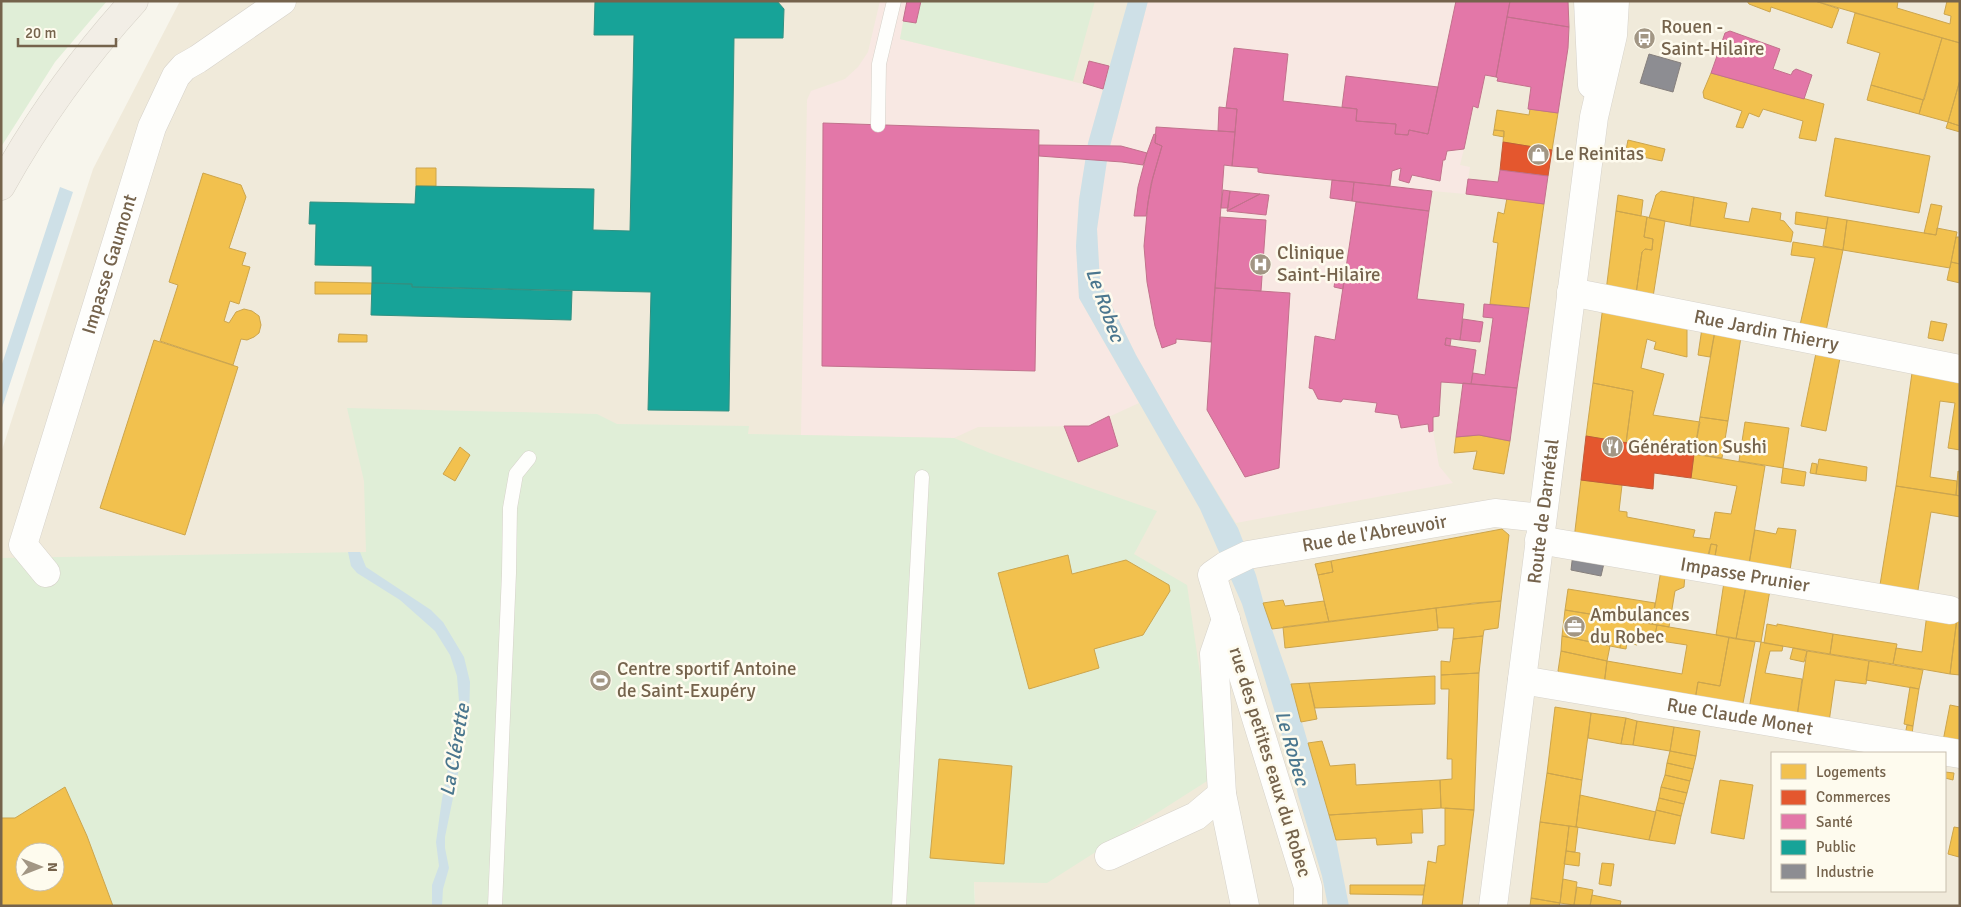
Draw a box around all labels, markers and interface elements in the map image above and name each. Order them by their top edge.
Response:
scale bar [18,15,115,47]
place label: Rouen - Saint-Hilaire [1661,15,1765,61]
text: 20 m [25,24,56,42]
bus stop icon: Rouen - Saint-Hilaire [1633,26,1657,50]
shop icon: Le Reinitas [1527,142,1551,166]
place label: Le Reinitas [1555,142,1644,166]
street label: Impasse Gaumont [77,191,143,337]
place label: Clinique Saint-Hilaire [1277,241,1381,287]
hospital icon: Clinique Saint-Hilaire [1249,252,1273,276]
water label: Le Robec [1080,265,1130,347]
street label: Rue Jardin Thierry [1692,305,1841,357]
restaurant icon: Génération Sushi [1600,435,1624,459]
place label: Génération Sushi [1628,435,1767,459]
street label: Route de Darnétal [1522,437,1565,585]
street label: Rue de l'Abreuvoir [1300,509,1449,558]
street label: Impasse Prunier [1679,552,1811,598]
place label: Ambulances du Robec [1590,603,1689,649]
office icon: Ambulances du Robec [1562,614,1586,638]
street label: rue des petites eaux du Robec [1223,644,1317,880]
place label: Centre sportif Antoine de Saint-Exupéry [617,657,797,703]
sports icon: Centre sportif Antoine de Saint-Exupéry [589,668,613,692]
street label: Rue Claude Monet [1665,693,1815,741]
water label: La Clérette [435,701,476,798]
water label: Le Robec [1269,708,1315,790]
legend [1771,752,1946,892]
text: Logements [1816,763,1887,781]
text: Commerces [1816,788,1891,806]
text: Santé [1816,813,1853,831]
text: Public [1816,838,1856,856]
north arrow [15,842,65,892]
text: N [44,862,61,872]
text: Industrie [1816,863,1874,881]

